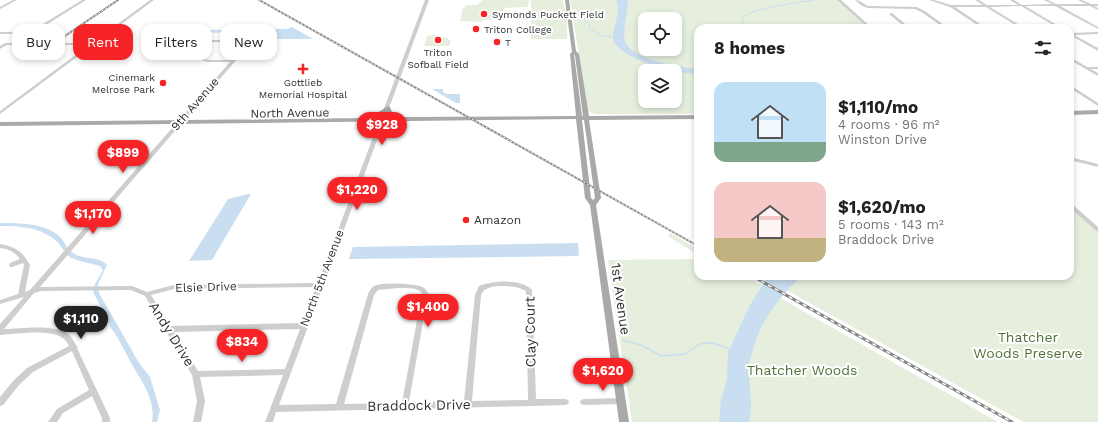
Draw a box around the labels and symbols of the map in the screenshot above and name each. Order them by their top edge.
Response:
marker: Symonds Puckett Field [479,9,489,19]
place label: Symonds Puckett Field [492,9,604,20]
marker: Triton College [471,24,481,34]
place label: Triton College [484,24,552,35]
marker: Triton Sofball Field [433,35,443,45]
marker: T [492,37,502,47]
place label: T [505,37,511,48]
place label: Triton Sofball Field [407,47,469,70]
marker: Gottlieb Memorial Hospital [297,63,309,75]
place label: Cinemark Melrose Park [92,72,155,95]
street label: 9th Avenue [168,74,222,133]
place label: Gottlieb Memorial Hospital [259,77,347,100]
marker: Cinemark Melrose Park [158,78,168,88]
street label: North Avenue [250,105,330,121]
pin: $928 [358,112,406,146]
pin: $899 [99,140,147,174]
pin: $1,220 [324,177,390,211]
pin: $1,170 [60,201,126,235]
place label: Amazon [474,213,521,227]
marker: Amazon [461,215,471,225]
street label: North 5th Avenue [297,228,347,328]
street label: 1st Avenue [608,262,634,336]
street label: Elsie Drive [175,279,237,295]
pin: $1,400 [395,294,461,328]
street label: Clay Court [521,296,539,368]
street label: Andy Drive [146,299,198,369]
pin: $1,110 [48,306,114,340]
pin: $834 [218,329,266,363]
park label: Thatcher Woods Preserve [973,329,1083,361]
pin: $1,620 [570,358,636,392]
park label: Thatcher Woods [747,362,857,378]
street label: Braddock Drive [367,396,471,414]

